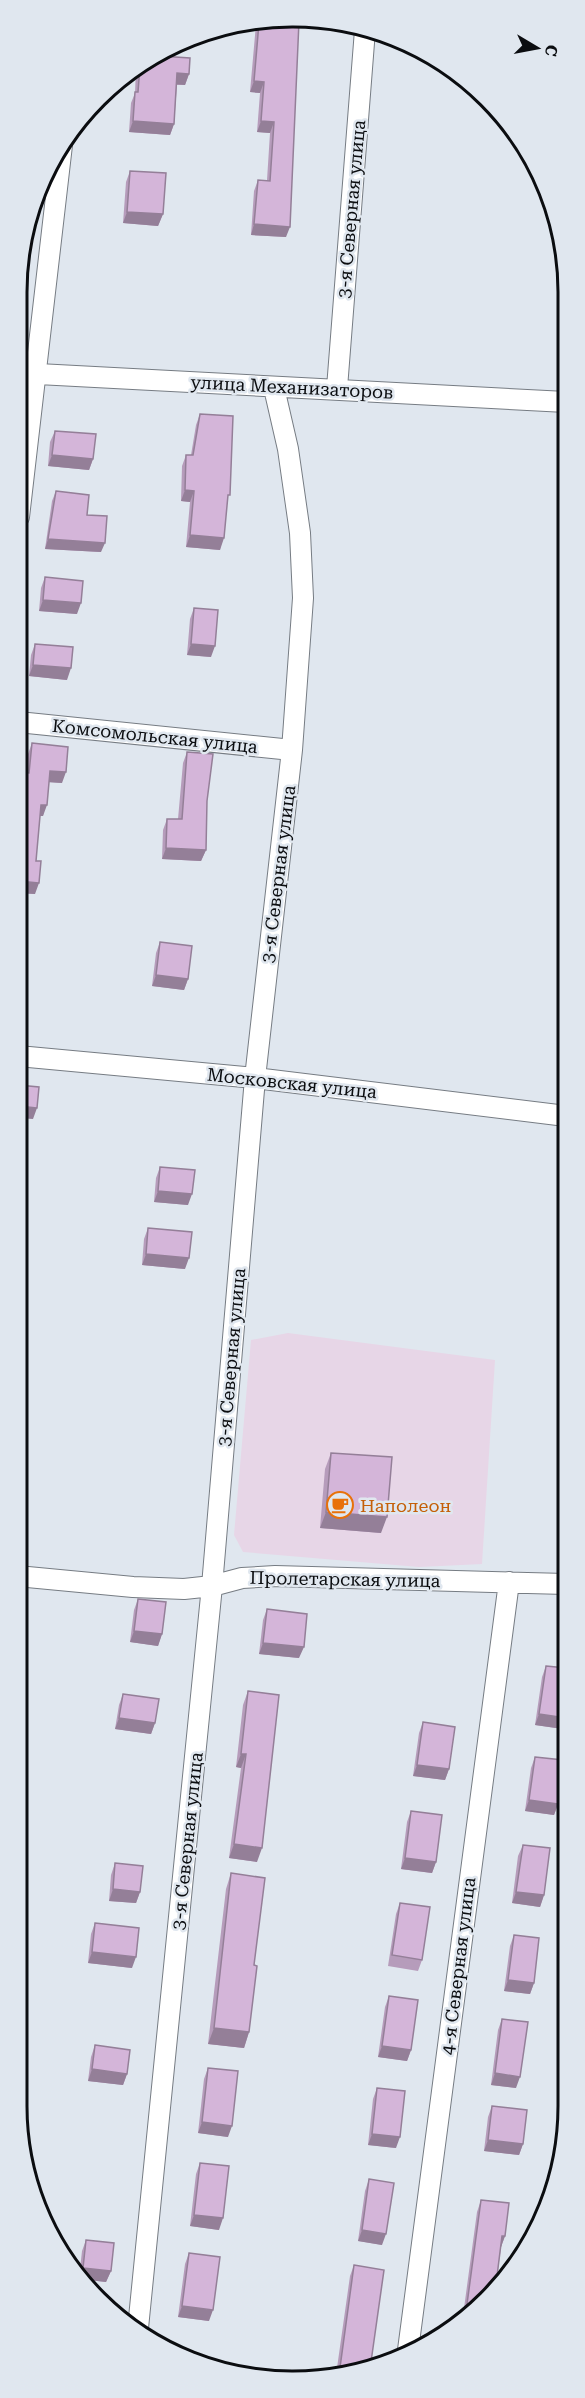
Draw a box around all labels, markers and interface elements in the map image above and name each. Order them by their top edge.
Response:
north arrow [507,18,567,78]
text: С [541,43,562,58]
street label: 3-я Северная улица [333,119,369,299]
street label: улица Механизаторов [190,371,394,403]
street label: Комсомольская улица [51,715,259,757]
street label: 3-я Северная улица [257,784,299,964]
street label: Московская улица [206,1064,378,1102]
street label: 3-я Северная улица [213,1267,249,1447]
cafe icon: Наполеон [325,1490,355,1520]
place label: Наполеон [360,1495,452,1516]
street label: Пролетарская улица [249,1567,441,1591]
street label: 3-я Северная улица [167,1751,207,1931]
street label: 4-я Северная улица [437,1876,479,2056]

